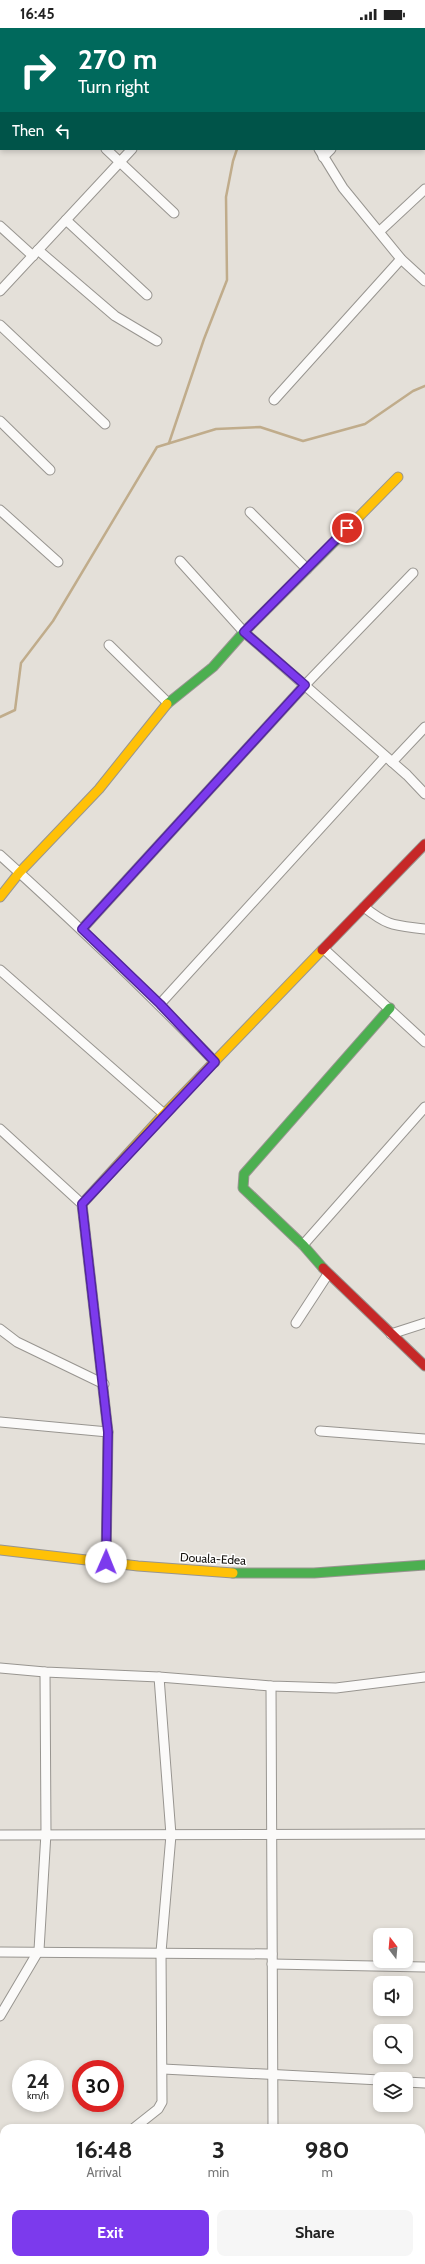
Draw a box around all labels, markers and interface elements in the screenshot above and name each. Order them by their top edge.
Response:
text: 16:45 [20,5,55,23]
text: 270 m [78,42,157,76]
icon: right [12,44,64,96]
text: Turn right [78,76,149,98]
icon: left [52,120,74,142]
text: Then [12,122,44,140]
pin [330,511,364,545]
icon: arrive [336,517,358,539]
position arrow [85,1541,127,1583]
street label: Douala-Edea [180,1549,247,1568]
north arrow [373,1928,413,1968]
map controls [373,1928,413,2112]
button: sound [373,1976,413,2016]
button: search [373,2024,413,2064]
speed limit sign: 30 [72,2060,124,2112]
text: 24 [27,2069,50,2093]
button: layers [373,2072,413,2112]
text: km/h [27,2089,49,2102]
text: 16:48 [75,2135,132,2164]
text: 3 [212,2135,225,2164]
text: 980 [305,2135,350,2164]
text: Arrival [87,2164,121,2180]
text: min [208,2164,229,2180]
text: m [321,2164,333,2180]
button: Exit [12,2210,209,2256]
button: Share [217,2210,413,2256]

